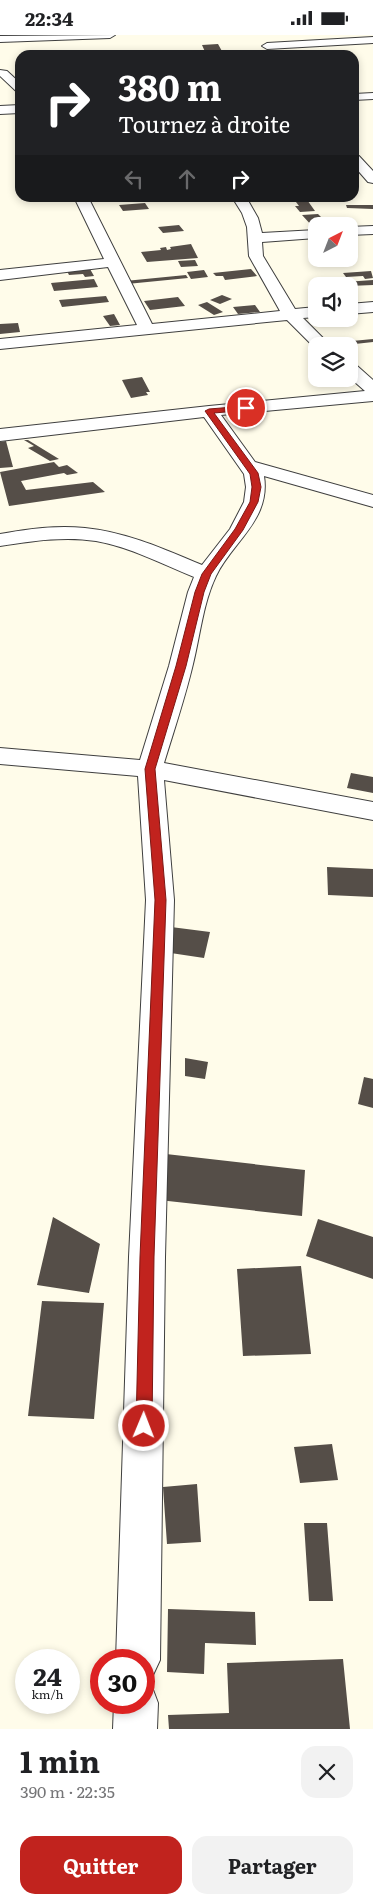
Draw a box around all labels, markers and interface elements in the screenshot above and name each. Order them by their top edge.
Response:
text: 22:34 [25,4,74,32]
text: 380 m [118,60,222,112]
icon: right [35,70,100,135]
text: Tournez à droite [118,107,290,140]
icon: left [120,165,148,193]
icon: ahead [173,165,201,193]
icon: right [226,165,254,193]
north arrow [308,217,358,267]
map controls [308,217,358,387]
button: sound [308,277,358,327]
button: layers [308,337,358,387]
pin [225,387,267,429]
icon: arrive [232,394,260,422]
position arrow [117,1399,169,1451]
speed limit sign: 30 [90,1649,155,1714]
text: 24 [33,1657,62,1694]
text: km/h [32,1685,63,1703]
text: 1 min [20,1738,100,1782]
button: close [301,1746,353,1798]
text: 390 m · 22:35 [20,1779,115,1803]
button: Quitter [20,1836,182,1894]
button: Partager [192,1836,353,1894]

